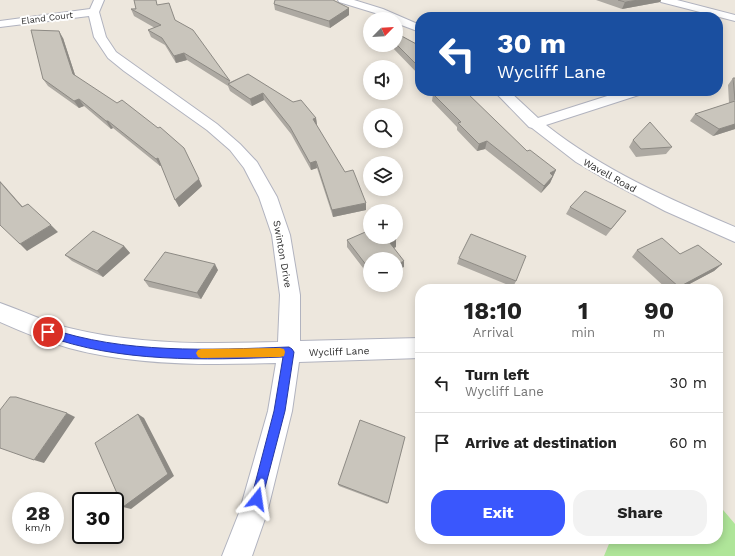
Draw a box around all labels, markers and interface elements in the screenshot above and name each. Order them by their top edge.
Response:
street label: Eland Court [20,10,74,26]
north arrow [363,12,403,52]
map controls [363,12,403,292]
text: 30 m [497,27,566,60]
icon: left [431,28,483,80]
button: sound [363,60,403,100]
text: Wycliff Lane [497,61,606,82]
button: search [363,108,403,148]
button: layers [363,156,403,196]
street label: Wavell Road [581,156,638,195]
button: + [363,204,403,244]
street label: Swinton Drive [271,220,294,289]
button: − [363,252,403,292]
text: 18:10 [464,297,522,325]
text: 1 [578,297,588,325]
text: 90 [644,297,674,325]
pin [31,315,65,349]
icon: arrive [37,321,59,343]
text: Arrival [473,325,513,340]
text: min [571,325,595,340]
text: m [653,325,665,340]
street label: Wycliff Lane [309,345,370,358]
text: Turn left [465,366,529,384]
icon: left [431,372,453,394]
text: 30 m [670,374,707,392]
text: Wycliff Lane [465,384,544,399]
icon: arrive [431,432,453,454]
text: Arrive at destination [465,434,617,452]
text: 60 m [669,434,707,452]
position arrow [236,478,278,520]
button: Exit [431,490,565,536]
button: Share [573,490,707,536]
speed limit sign: 30 [72,492,124,544]
text: 28 [26,501,50,525]
text: km/h [25,522,51,533]

